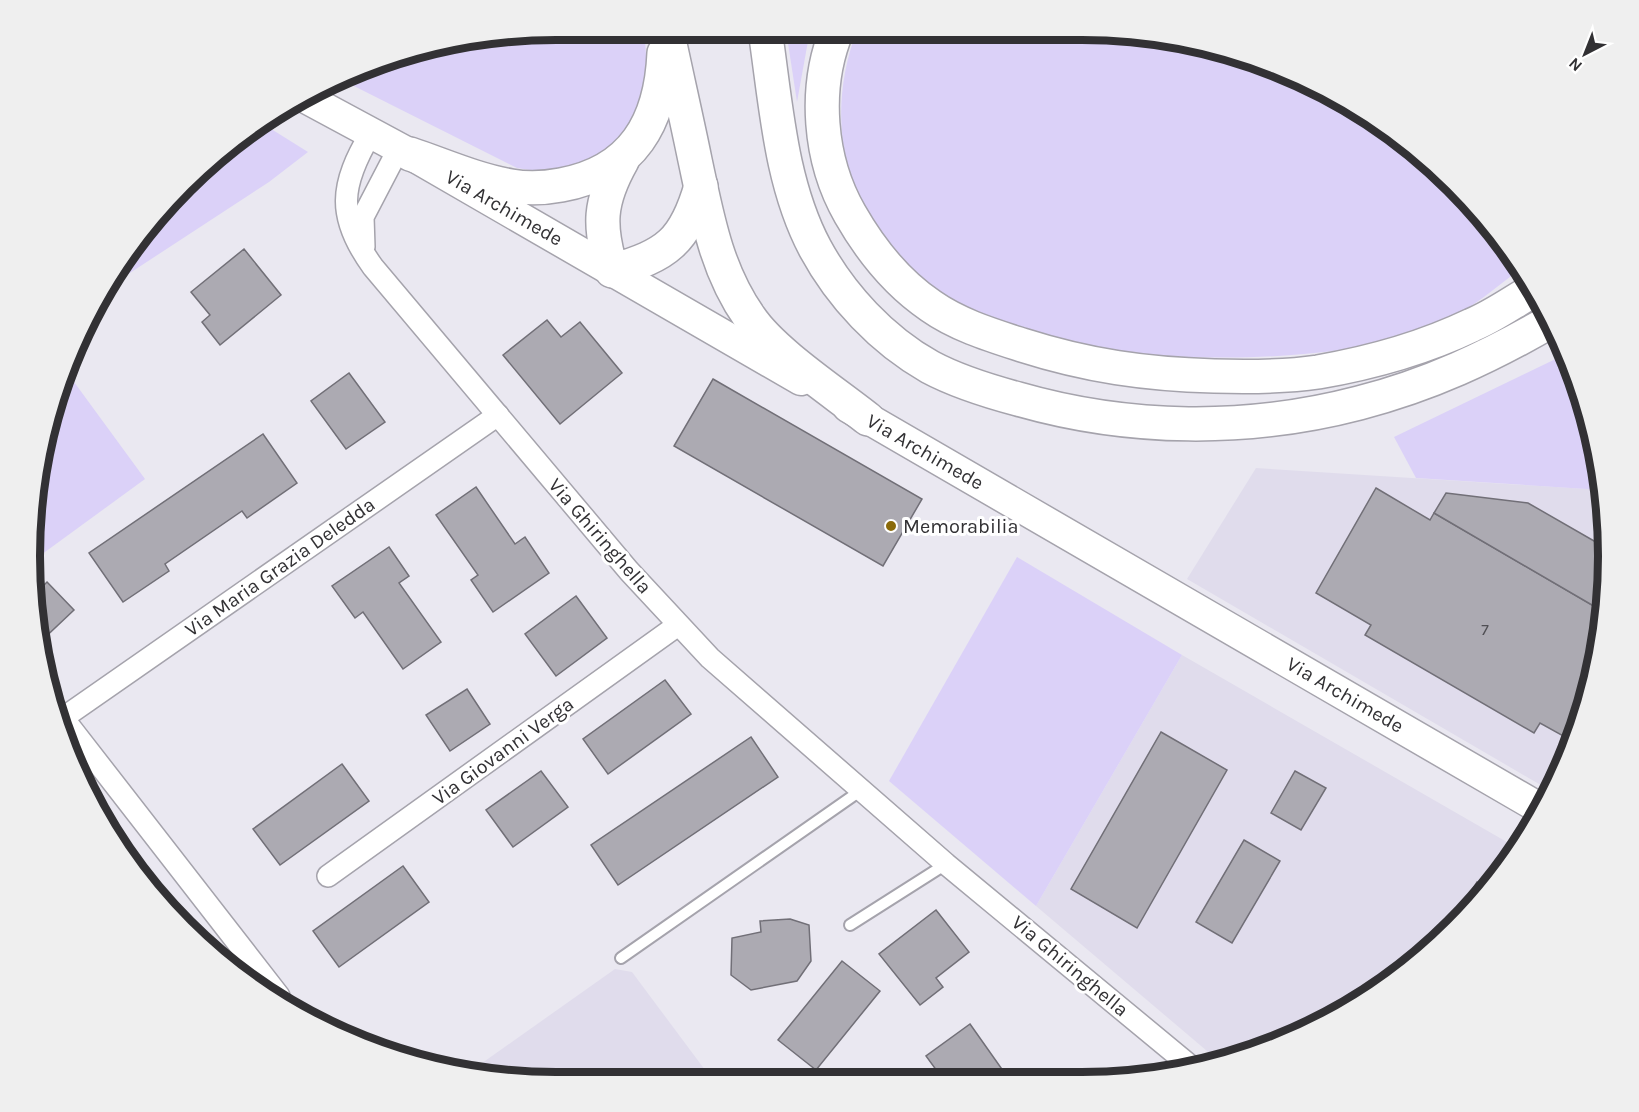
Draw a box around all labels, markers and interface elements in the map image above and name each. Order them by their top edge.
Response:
north arrow [1555,24,1615,84]
text: N [1565,54,1586,76]
street label: Via Archimede [441,165,567,251]
street label: Via Archimede [862,409,988,495]
street label: Via Ghiringhella [544,474,656,598]
street label: Via Maria Grazia Deledda [181,493,379,641]
place label: Memorabilia [903,515,1018,538]
marker: Memorabilia [884,519,898,533]
house number: 7 [1481,620,1489,639]
street label: Via Archimede [1282,652,1408,738]
street label: Via Giovanni Verga [428,692,578,810]
street label: Via Ghiringhella [1007,911,1133,1021]

